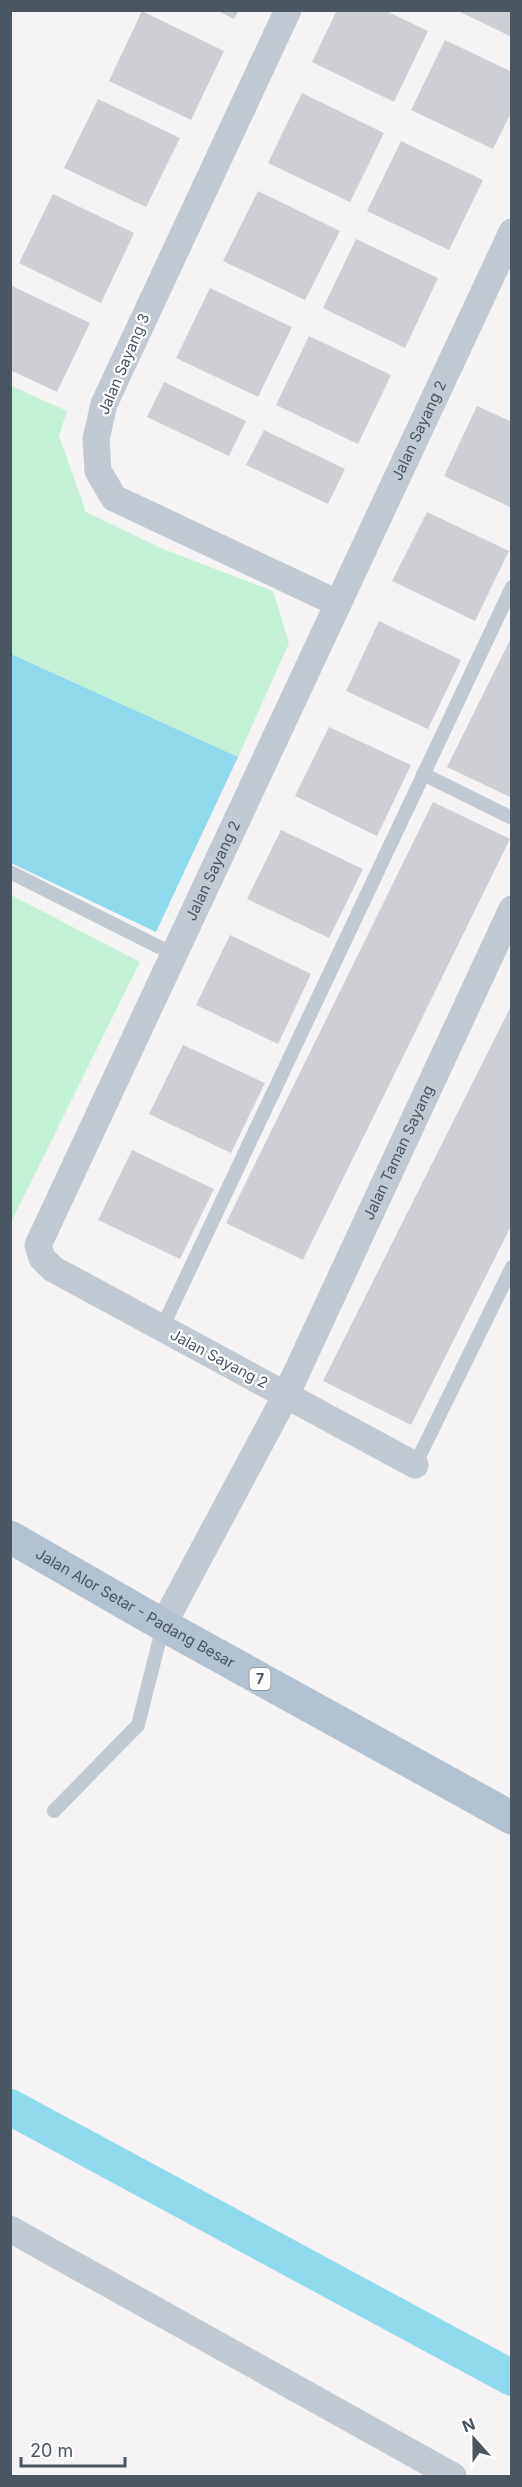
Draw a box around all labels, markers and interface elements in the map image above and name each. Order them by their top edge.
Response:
street label: Jalan Sayang 3 [94,310,153,417]
street label: Jalan Sayang 2 [387,377,450,483]
street label: Jalan Sayang 2 [181,817,244,924]
street label: Jalan Taman Sayang [359,1082,438,1223]
street label: Jalan Sayang 2 [167,1325,271,1392]
street label: Jalan Alor Setar - Padang Besar [32,1544,239,1672]
road number: 7 [250,1668,270,1690]
north arrow [444,2409,504,2469]
text: N [459,2413,478,2437]
scale bar [21,2430,124,2468]
text: 20 m [30,2440,73,2461]

